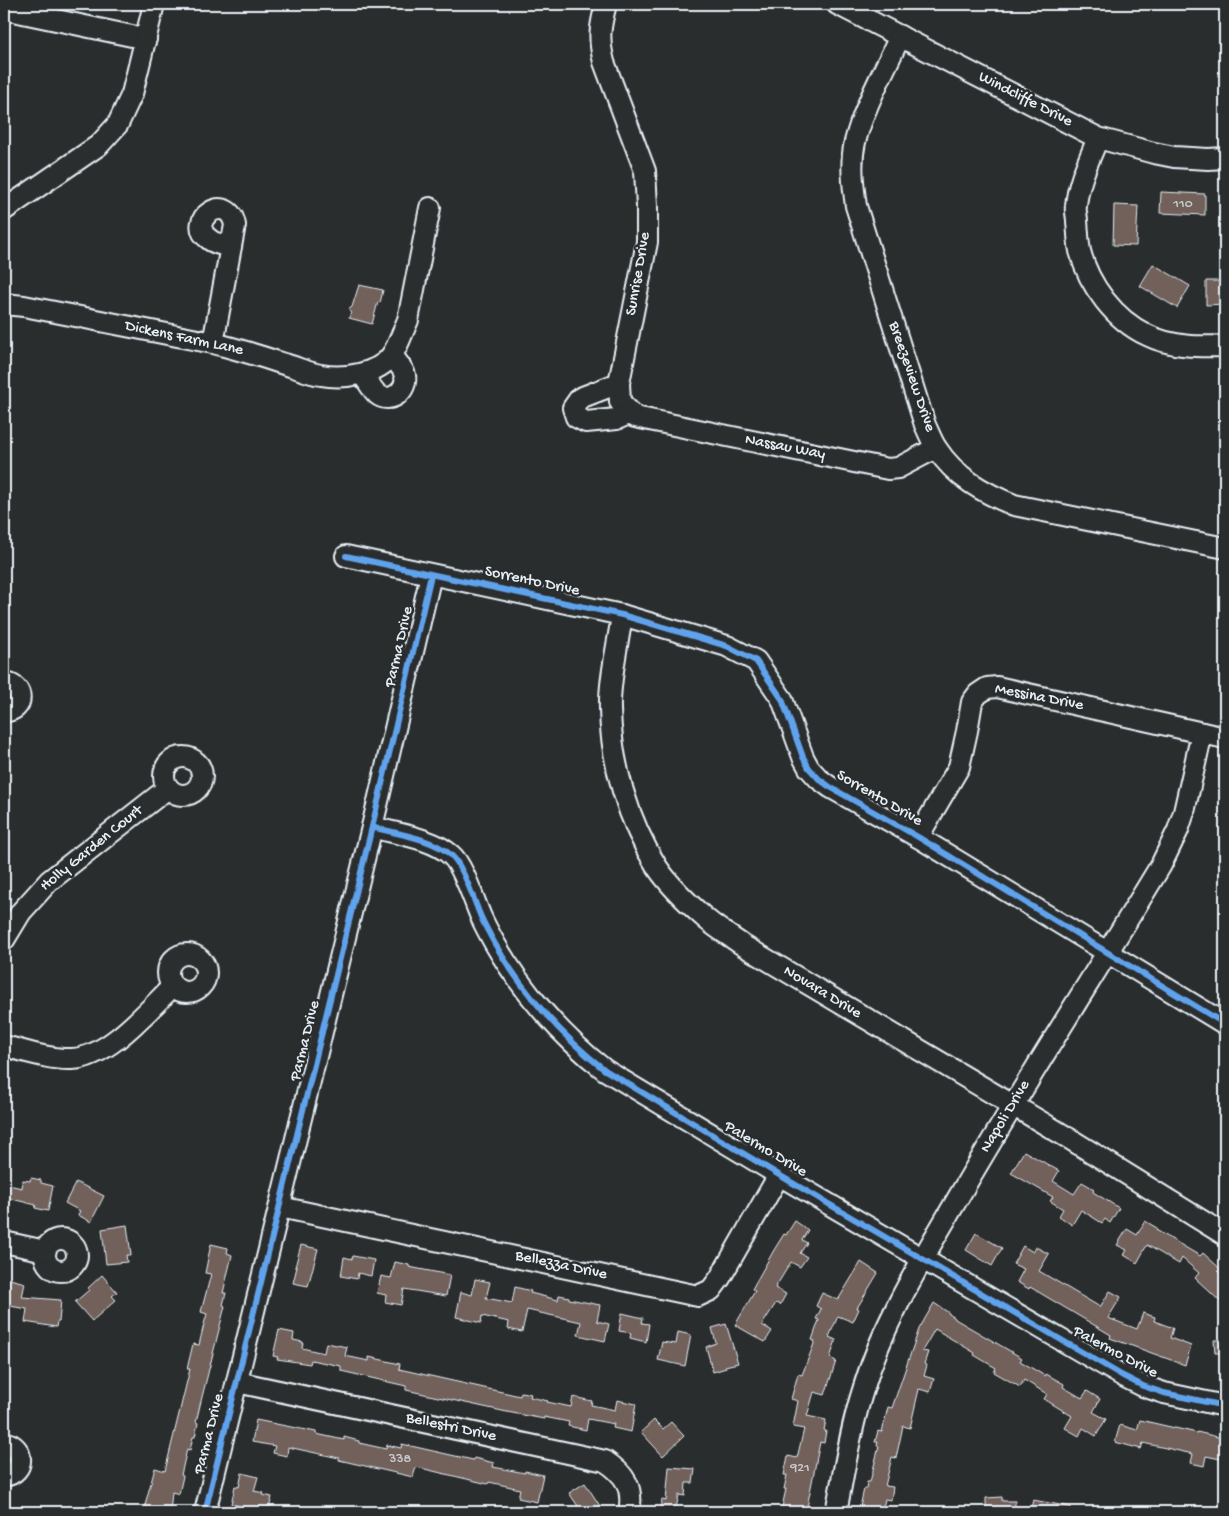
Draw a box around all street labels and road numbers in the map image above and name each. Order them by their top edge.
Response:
street label: Windcliffe Drive [975,68,1076,132]
street label: Sunrise Drive [622,230,656,317]
street label: Dickens Farm Lane [122,317,246,361]
street label: Breezeview Drive [883,318,939,435]
street label: Nassau Way [743,431,827,465]
street label: Sorrento Drive [483,563,582,601]
street label: Parma Drive [381,604,419,690]
street label: Messina Drive [993,680,1086,716]
street label: Sorrento Drive [832,767,926,832]
street label: Holly Garden Court [37,801,148,896]
street label: Novara Drive [779,962,865,1024]
street label: Parma Drive [287,998,325,1084]
street label: Napoli Drive [977,1077,1035,1157]
street label: Palermo Drive [719,1117,811,1183]
street label: Bellezza Drive [512,1247,609,1285]
street label: Palermo Drive [1068,1322,1161,1384]
street label: Parma Drive [191,1391,229,1477]
street label: Bellestri Drive [403,1409,499,1447]

